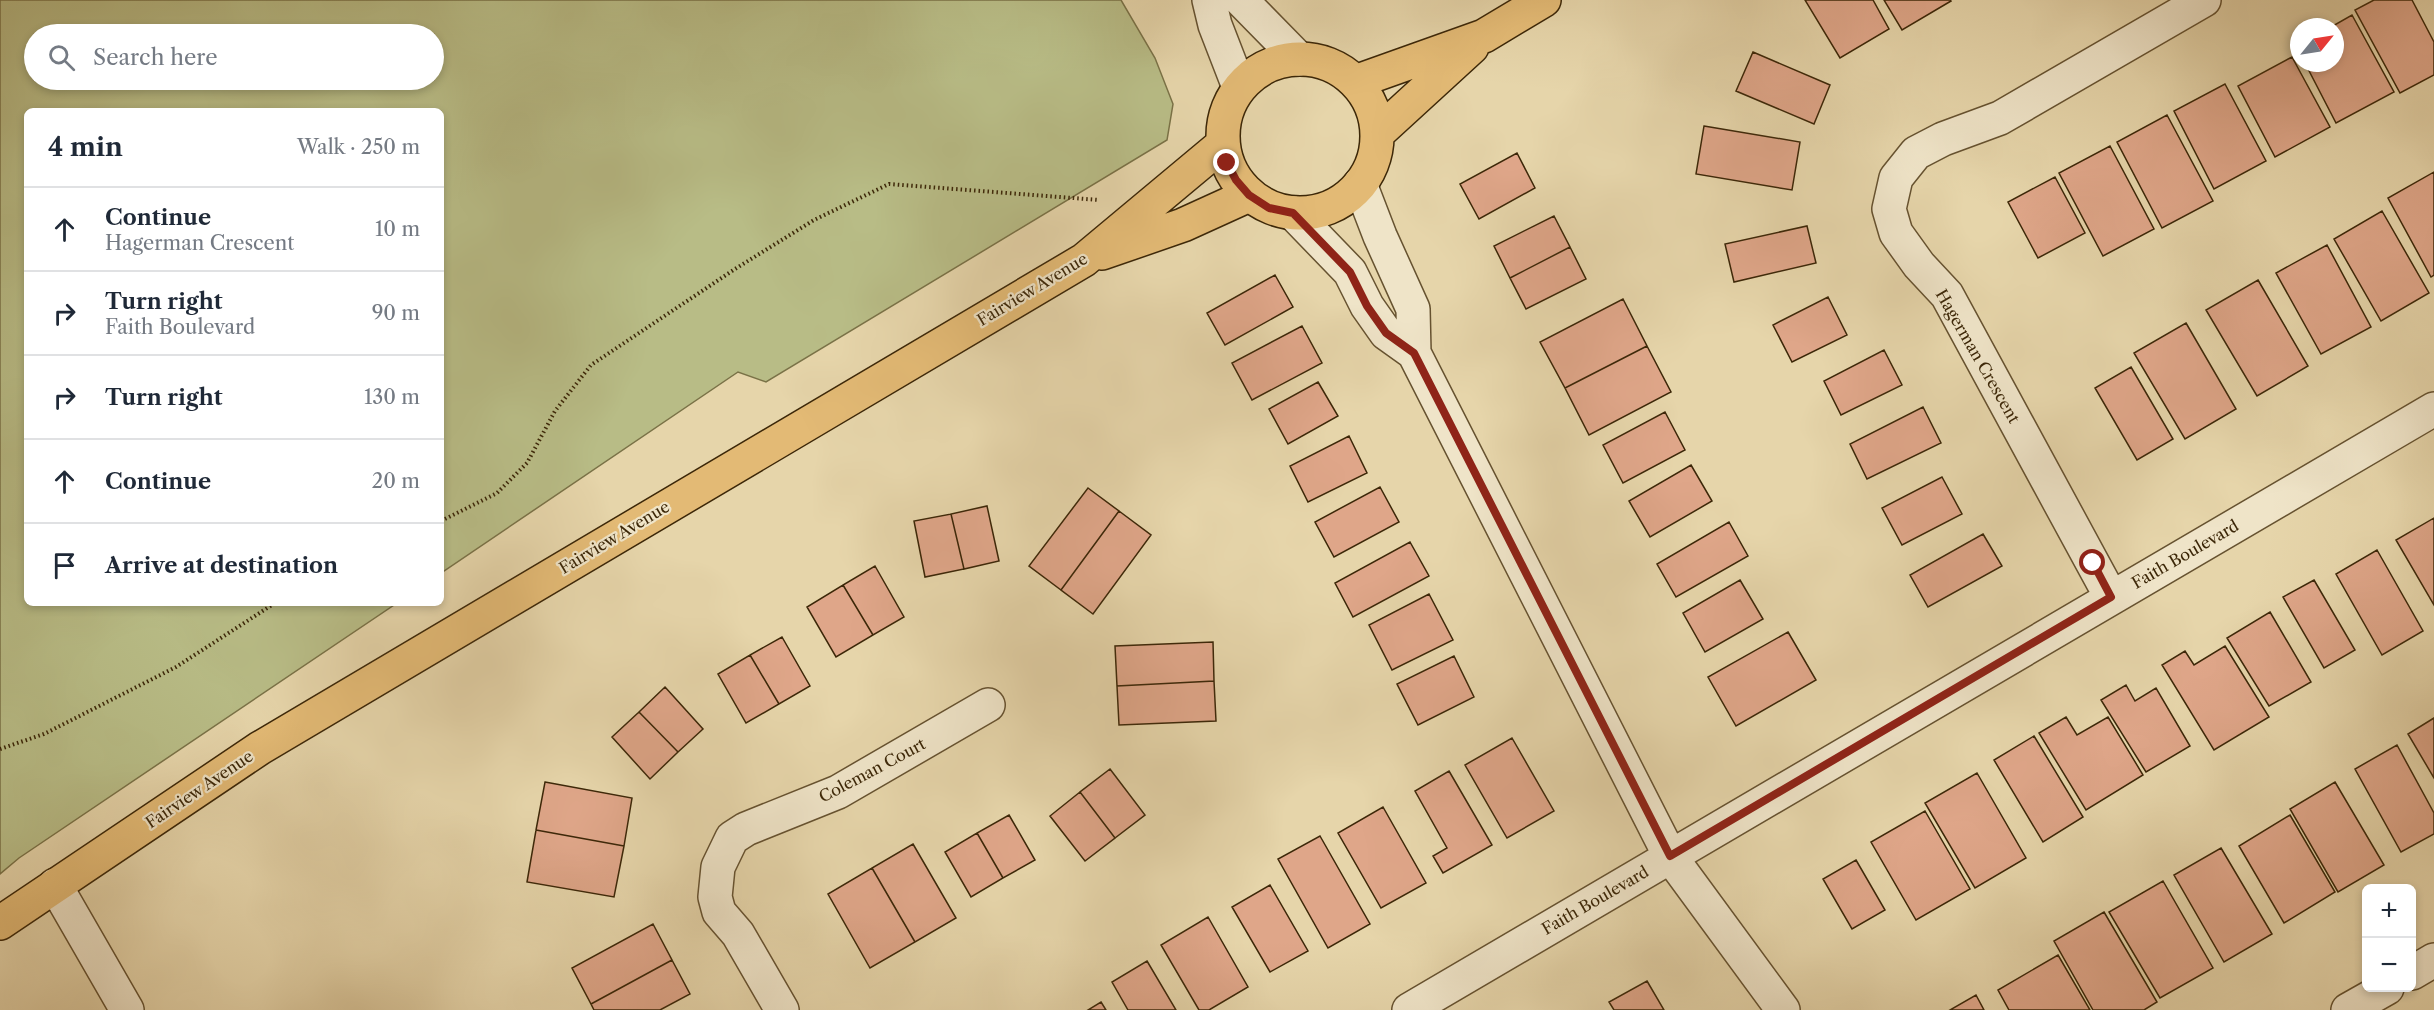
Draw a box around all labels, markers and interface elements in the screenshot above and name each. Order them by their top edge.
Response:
north arrow [2290,18,2344,72]
search box [24,24,444,90]
icon: search [45,41,78,74]
text: Search here [93,44,218,71]
text: 4 min [48,131,123,163]
text: Walk · 250 m [297,135,420,159]
route end [1213,149,1239,175]
text: Continue [105,204,211,231]
icon: ahead [48,213,81,246]
text: 10 m [375,217,420,241]
text: Hagerman Crescent [105,231,294,255]
street label: Fairview Avenue [973,248,1091,330]
street label: Hagerman Crescent [1931,285,2025,427]
text: Turn right [105,288,223,315]
icon: right [48,297,81,330]
text: 90 m [372,301,420,325]
text: Faith Boulevard [105,315,255,339]
icon: right [48,381,81,414]
text: Turn right [105,384,223,411]
text: 130 m [364,385,420,409]
icon: ahead [48,465,81,498]
text: Continue [105,468,211,495]
text: 20 m [372,469,420,493]
street label: Fairview Avenue [555,496,673,578]
street label: Faith Boulevard [2128,515,2242,593]
icon: arrive [48,549,81,582]
route start [2079,549,2105,575]
text: Arrive at destination [105,552,338,579]
street label: Coleman Court [815,733,929,806]
street label: Fairview Avenue [141,746,257,832]
street label: Faith Boulevard [1538,861,1652,939]
map controls [2362,884,2416,992]
button: + [2362,884,2416,938]
button: − [2362,938,2416,992]

